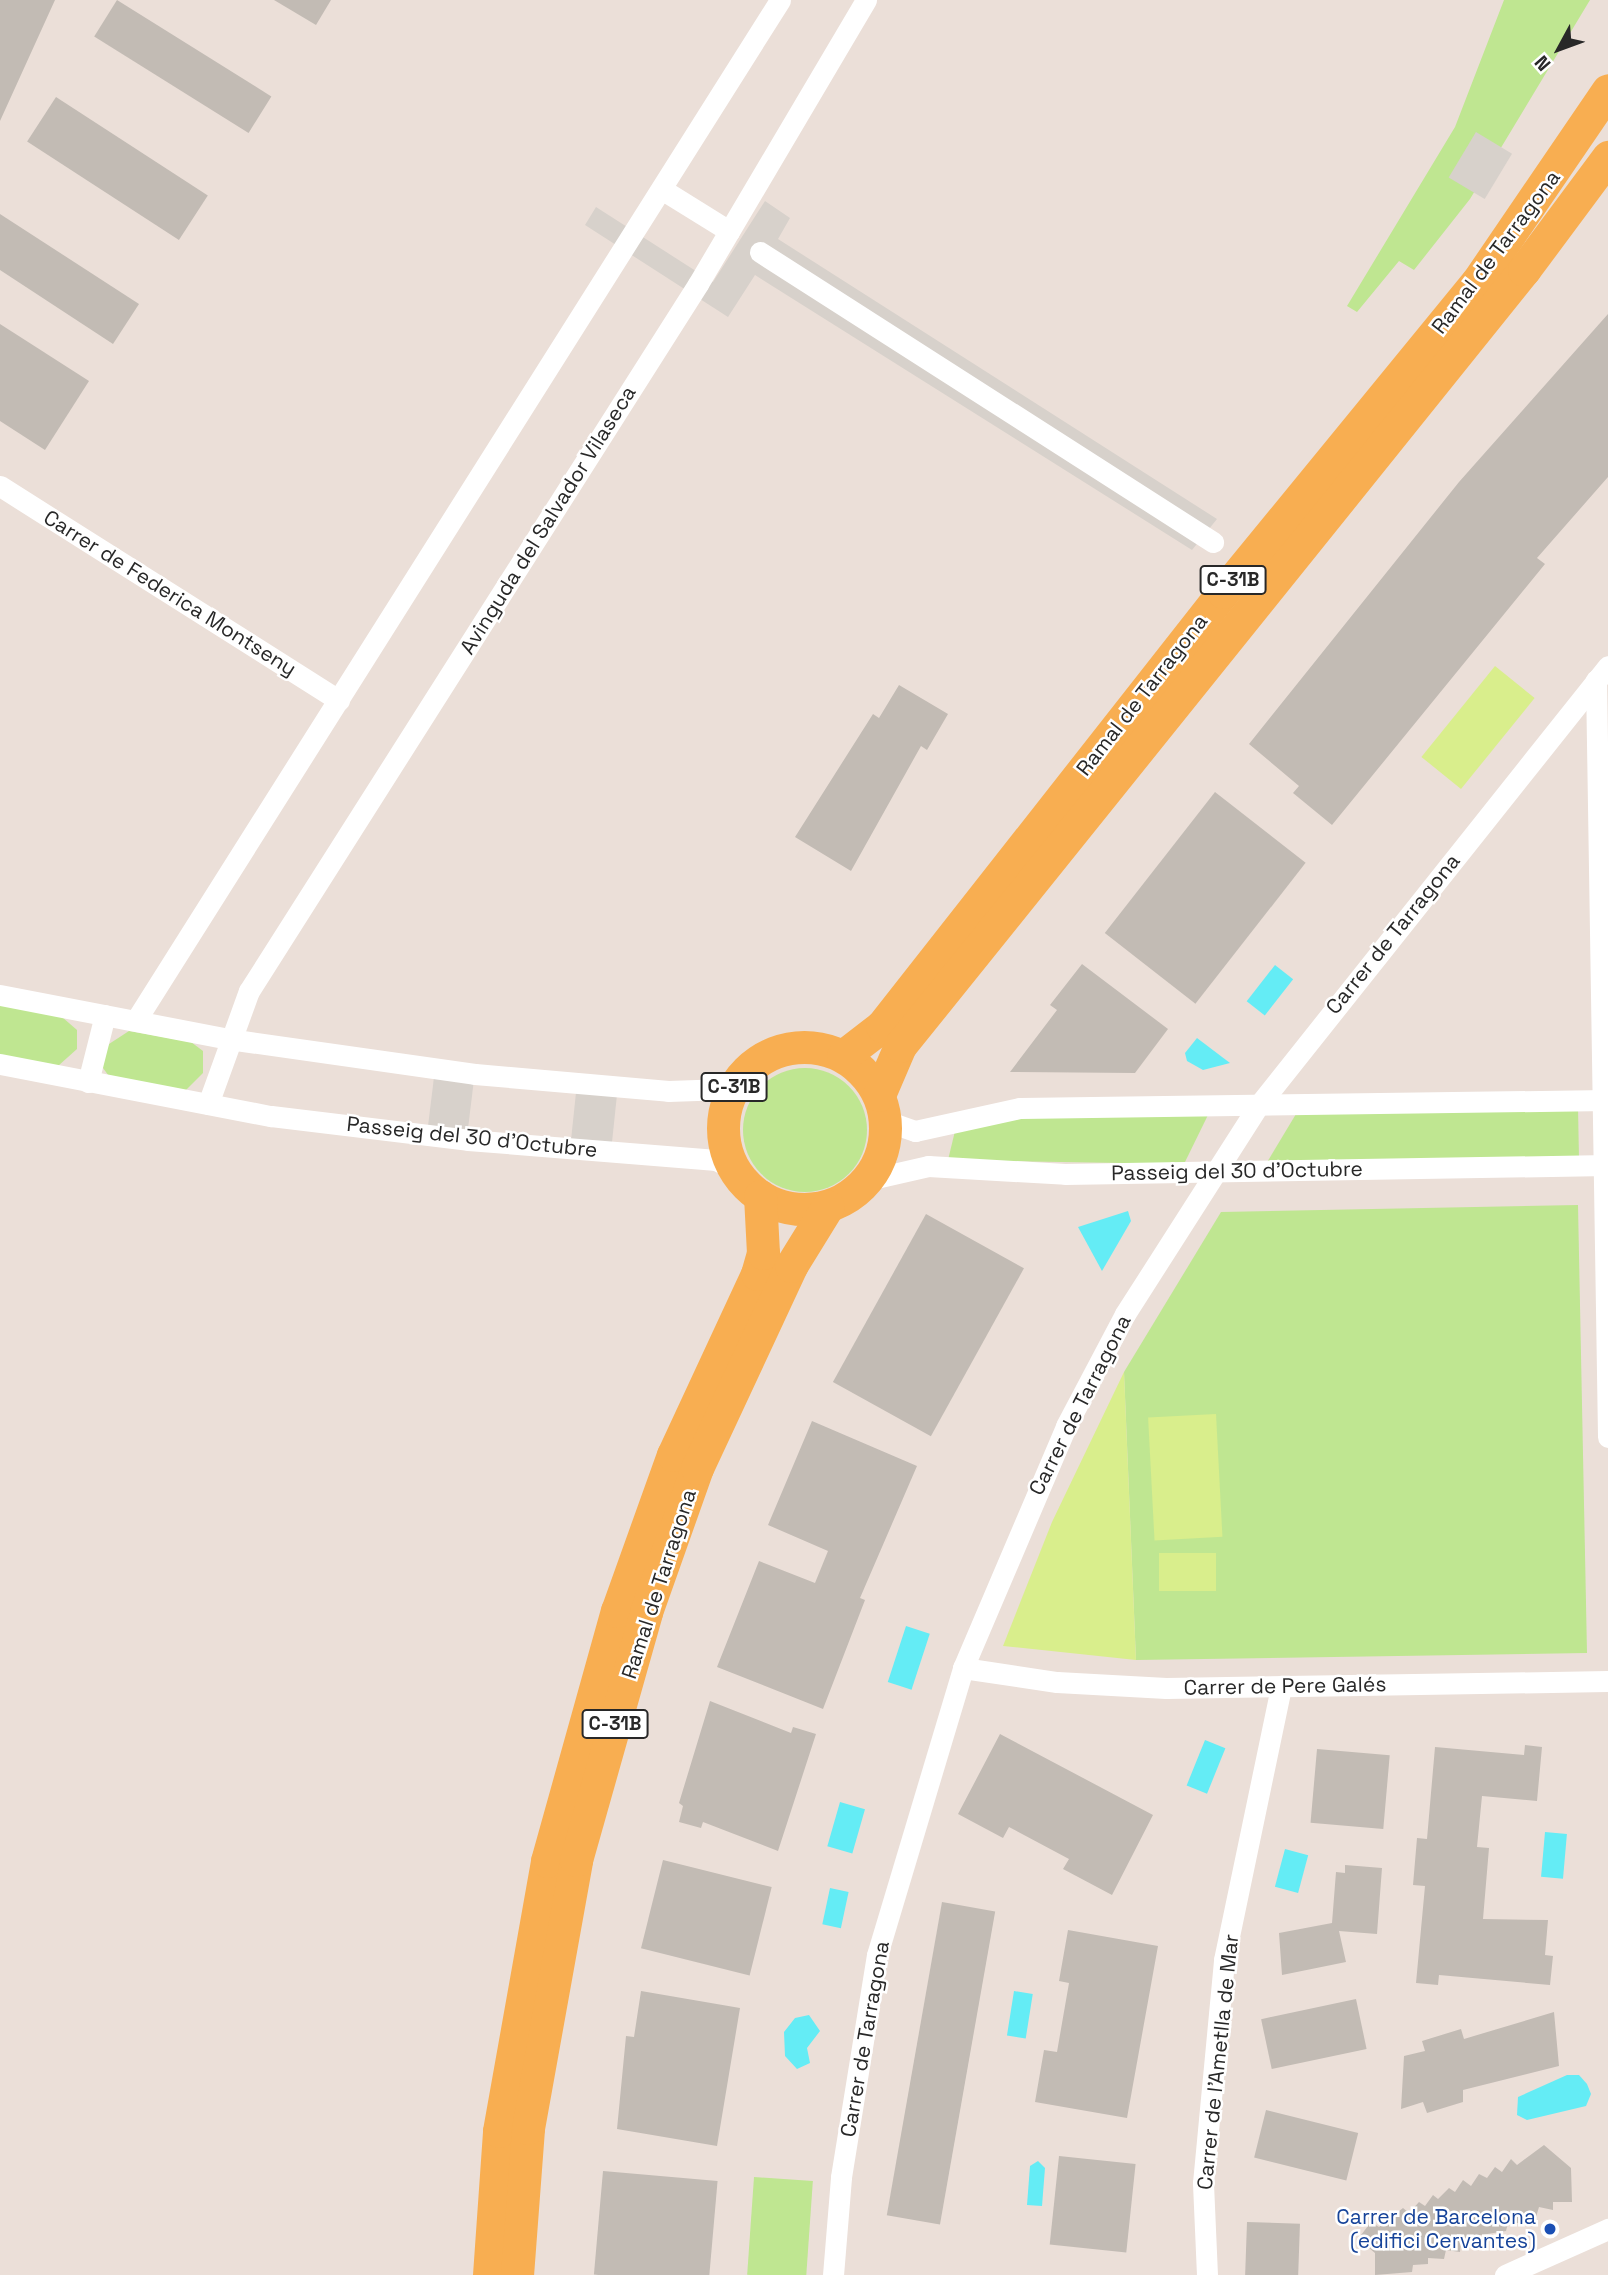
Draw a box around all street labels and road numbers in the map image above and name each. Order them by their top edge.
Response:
street label: Ramal de Tarragona [1426,165,1566,339]
street label: Avinguda del Salvador Vilaseca [455,381,641,659]
street label: Carrer de Federica Montseny [39,505,301,681]
road number: C-31B [1198,565,1268,596]
street label: Ramal de Tarragona [1071,609,1213,781]
street label: Carrer de Tarragona [1320,849,1466,1019]
road number: C-31B [699,1072,769,1102]
street label: Passeig del 30 d'Octubre [345,1111,599,1163]
street label: Passeig del 30 d'Octubre [1111,1156,1363,1186]
street label: Carrer de Tarragona [1024,1310,1136,1500]
street label: Ramal de Tarragona [616,1486,702,1682]
street label: Carrer de Pere Galés [1183,1672,1387,1700]
road number: C-31B [580,1708,650,1740]
street label: Carrer de l'Ametlla de Mar [1192,1933,1244,2191]
street label: Carrer de Tarragona [835,1939,895,2139]

